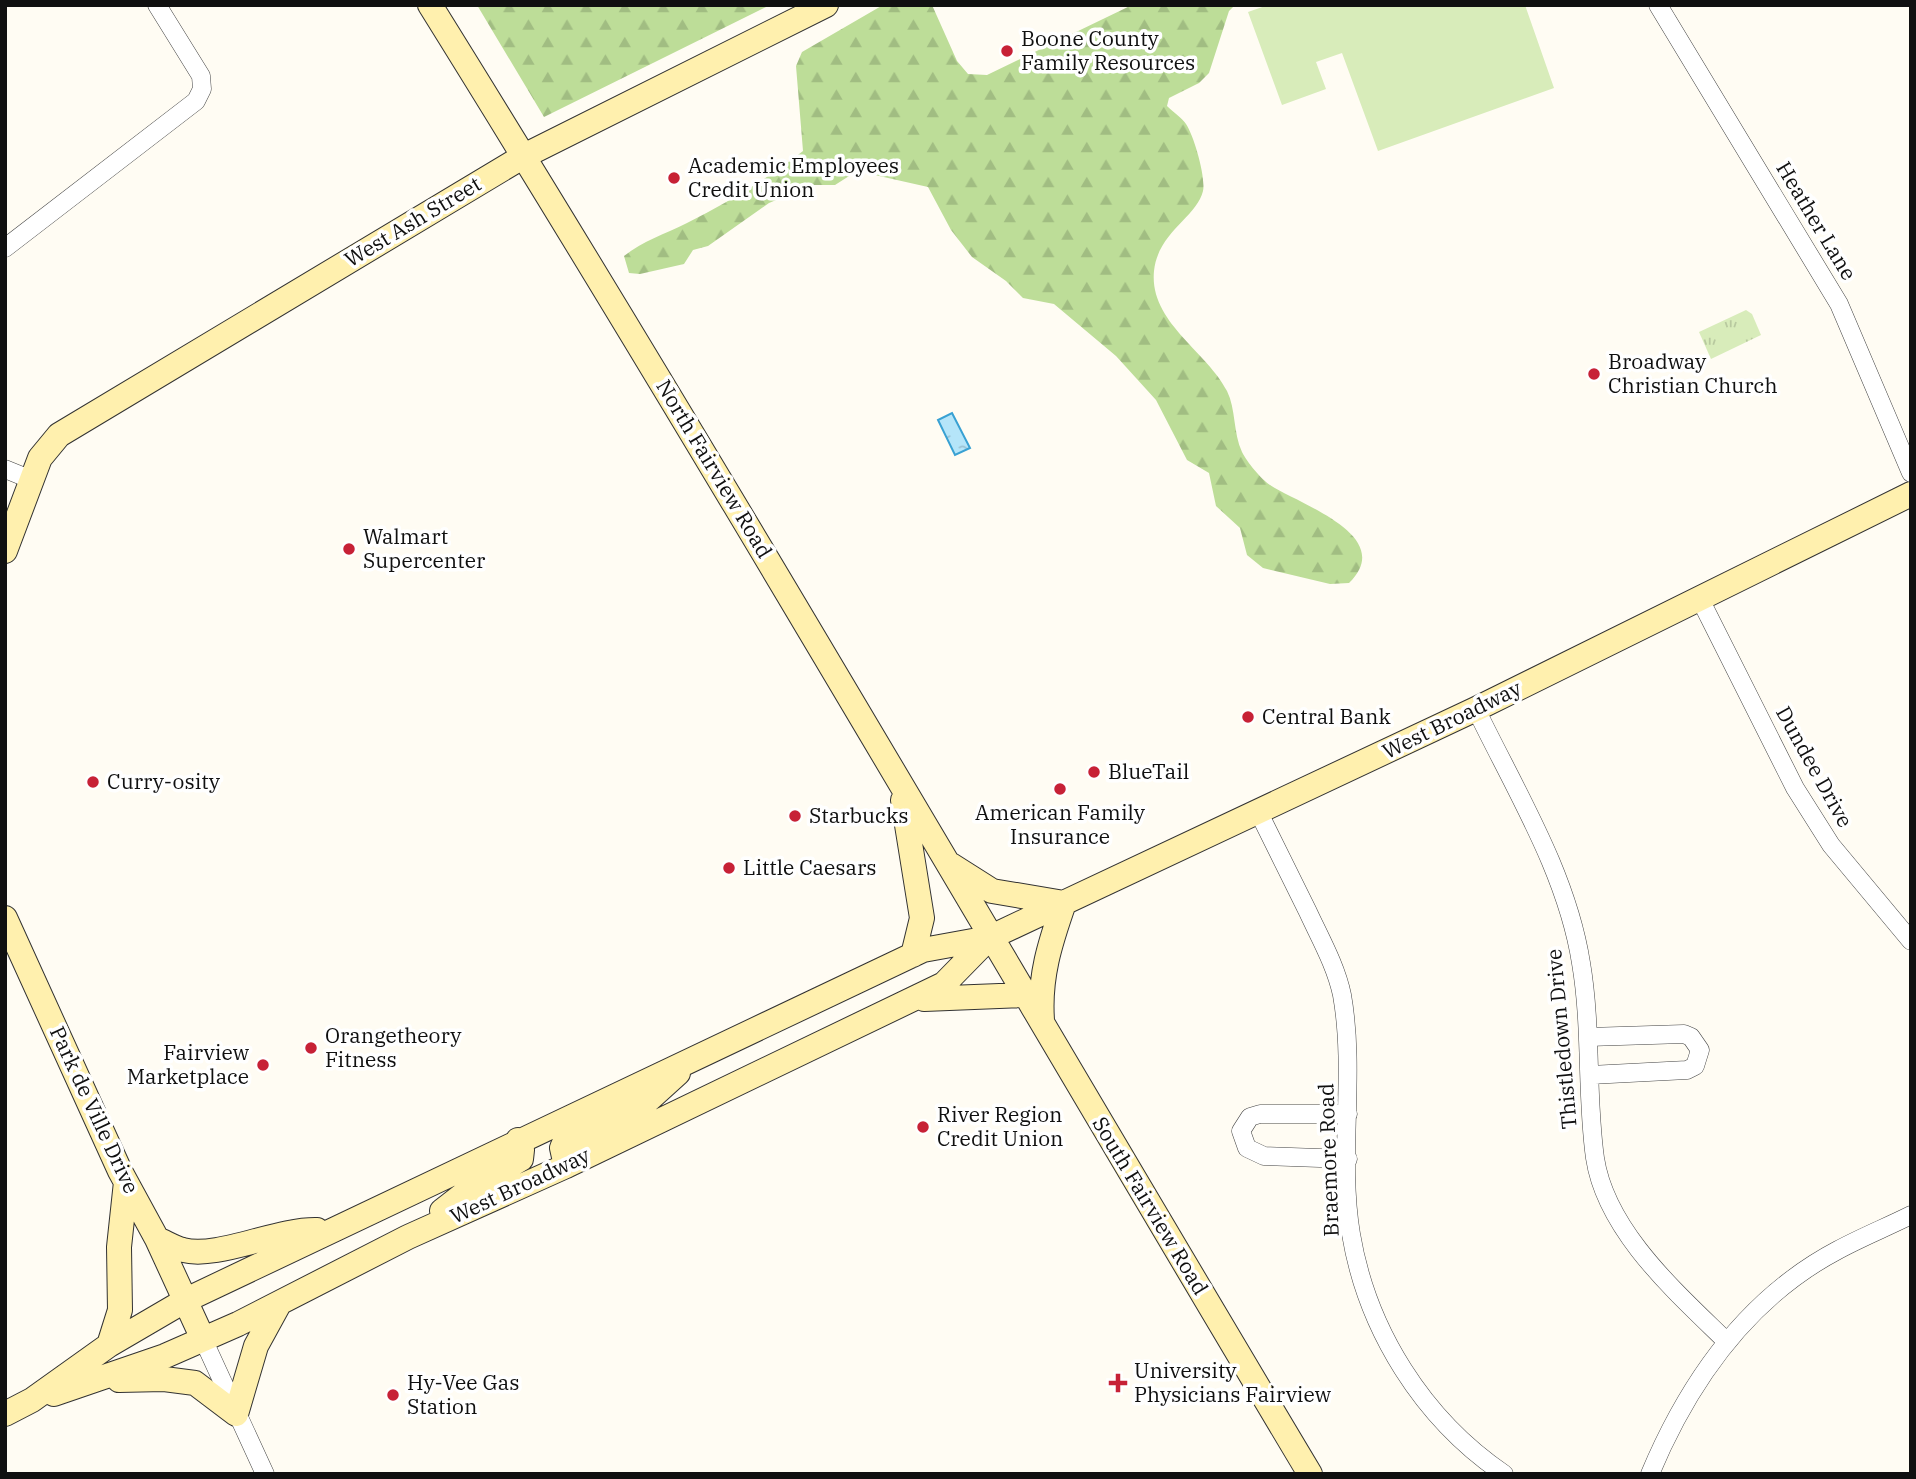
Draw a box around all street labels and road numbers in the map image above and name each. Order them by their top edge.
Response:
street label: Heather Lane [1770,156,1863,285]
street label: West Ash Street [339,169,486,273]
street label: North Fairview Road [650,374,779,563]
street label: West Broadway [1377,673,1526,765]
street label: Dundee Drive [1770,701,1860,832]
street label: Thistledown Drive [1539,948,1583,1130]
street label: Park de Ville Drive [44,1021,146,1198]
street label: Braemore Road [1311,1083,1345,1237]
street label: South Fairview Road [1087,1111,1215,1300]
street label: West Broadway [445,1140,595,1230]

